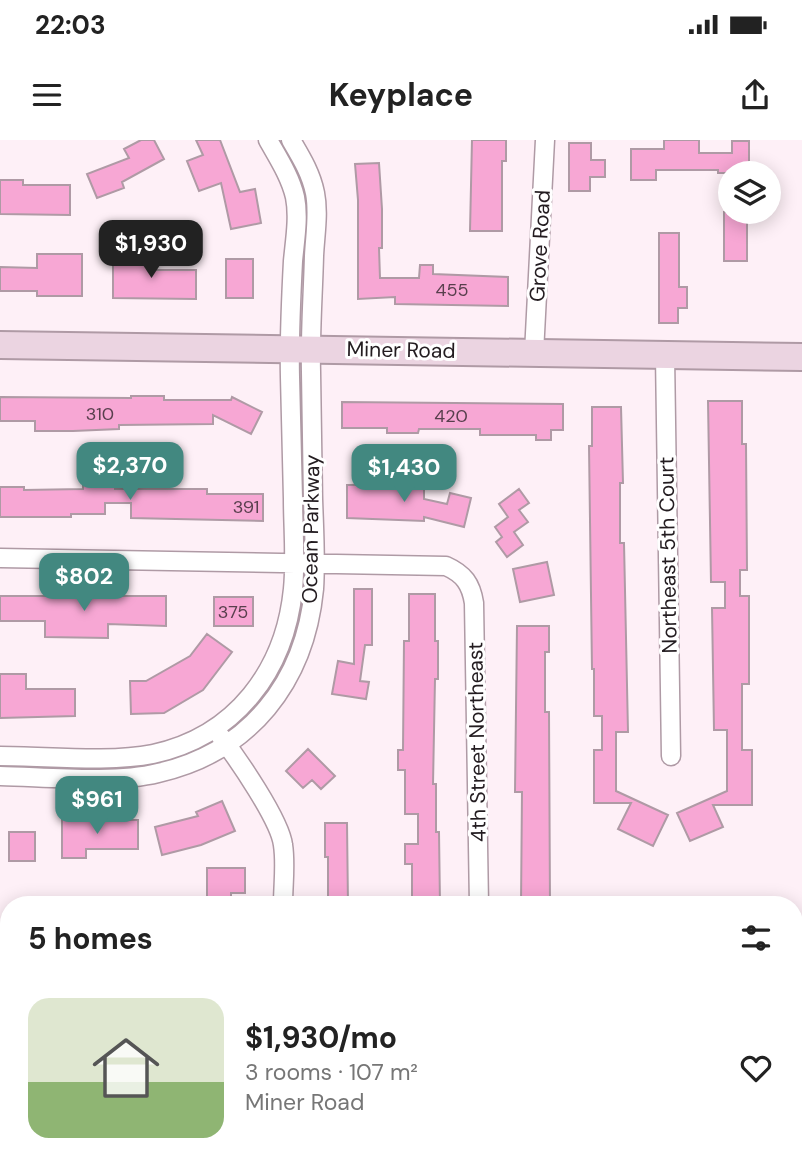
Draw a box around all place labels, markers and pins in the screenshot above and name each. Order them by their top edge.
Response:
pin: $1,930 [94,220,208,280]
pin: $2,370 [73,442,187,502]
pin: $1,430 [347,444,461,504]
pin: $802 [43,554,125,613]
pin: $961 [56,776,138,836]

